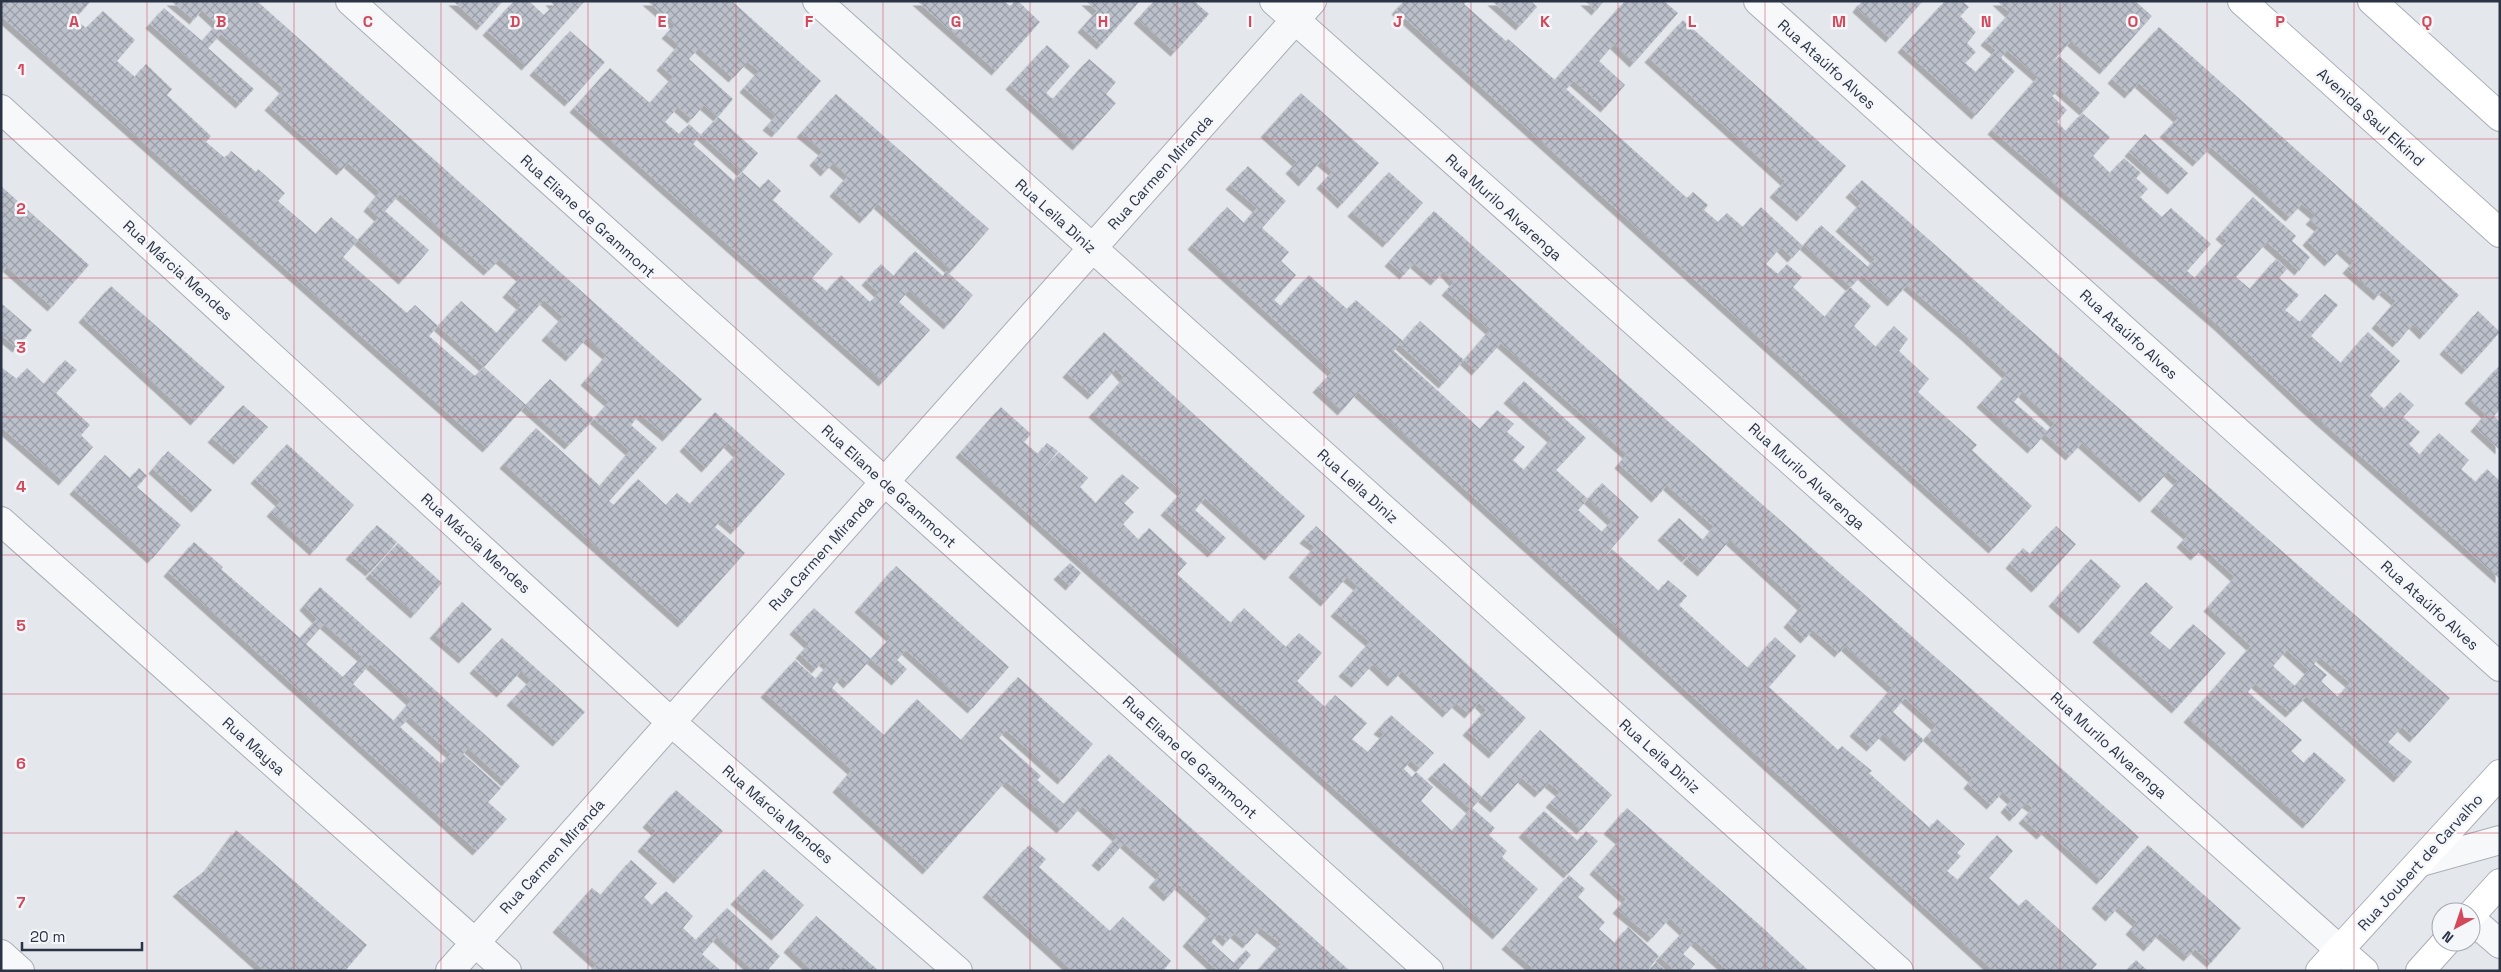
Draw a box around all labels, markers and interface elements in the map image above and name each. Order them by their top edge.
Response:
text: A [69,11,79,32]
text: B [216,11,226,32]
text: C [363,11,373,32]
text: D [510,11,520,32]
text: E [658,11,667,32]
text: F [805,11,814,32]
text: G [951,11,961,32]
text: H [1098,11,1108,32]
text: I [1248,11,1252,32]
text: J [1393,11,1403,32]
text: K [1540,11,1550,32]
text: L [1688,11,1697,32]
text: M [1832,11,1846,32]
text: N [1981,11,1991,32]
text: O [2128,11,2139,32]
text: P [2275,11,2285,32]
text: Q [2422,11,2433,32]
street label: Rua Ataúlfo Alves [1774,15,1880,113]
text: 1 [17,59,25,80]
street label: Avenida Saul Elkind [2313,64,2429,170]
street label: Rua Carmen Miranda [1103,110,1217,233]
street label: Rua Eliane de Grammont [517,150,659,282]
street label: Rua Murilo Alvarenga [1442,150,1567,265]
street label: Rua Leila Diniz [1012,175,1100,257]
text: 2 [16,198,26,219]
street label: Rua Márcia Mendes [119,216,237,324]
street label: Rua Ataúlfo Alves [2076,285,2182,383]
text: 3 [16,337,26,358]
street label: Rua Murilo Alvarenga [1745,419,1870,534]
street label: Rua Eliane de Grammont [818,420,960,552]
street label: Rua Leila Diniz [1314,445,1402,527]
text: 4 [16,476,26,497]
street label: Rua Márcia Mendes [417,489,535,597]
street label: Rua Carmen Miranda [764,491,878,614]
street label: Rua Ataúlfo Alves [2377,556,2483,654]
text: 5 [16,615,26,636]
street label: Rua Murilo Alvarenga [2047,688,2172,803]
street label: Rua Eliane de Grammont [1119,691,1261,823]
street label: Rua Maysa [219,713,290,779]
street label: Rua Leila Diniz [1616,715,1704,797]
text: 6 [16,753,26,774]
street label: Rua Márcia Mendes [719,761,837,867]
street label: Rua Joubert de Carvalho [2353,790,2487,934]
street label: Rua Carmen Miranda [495,794,609,917]
text: 7 [17,892,26,913]
north arrow [2431,902,2481,952]
scale bar [22,920,142,952]
text: 20 m [30,927,65,946]
text: N [2438,927,2457,947]

